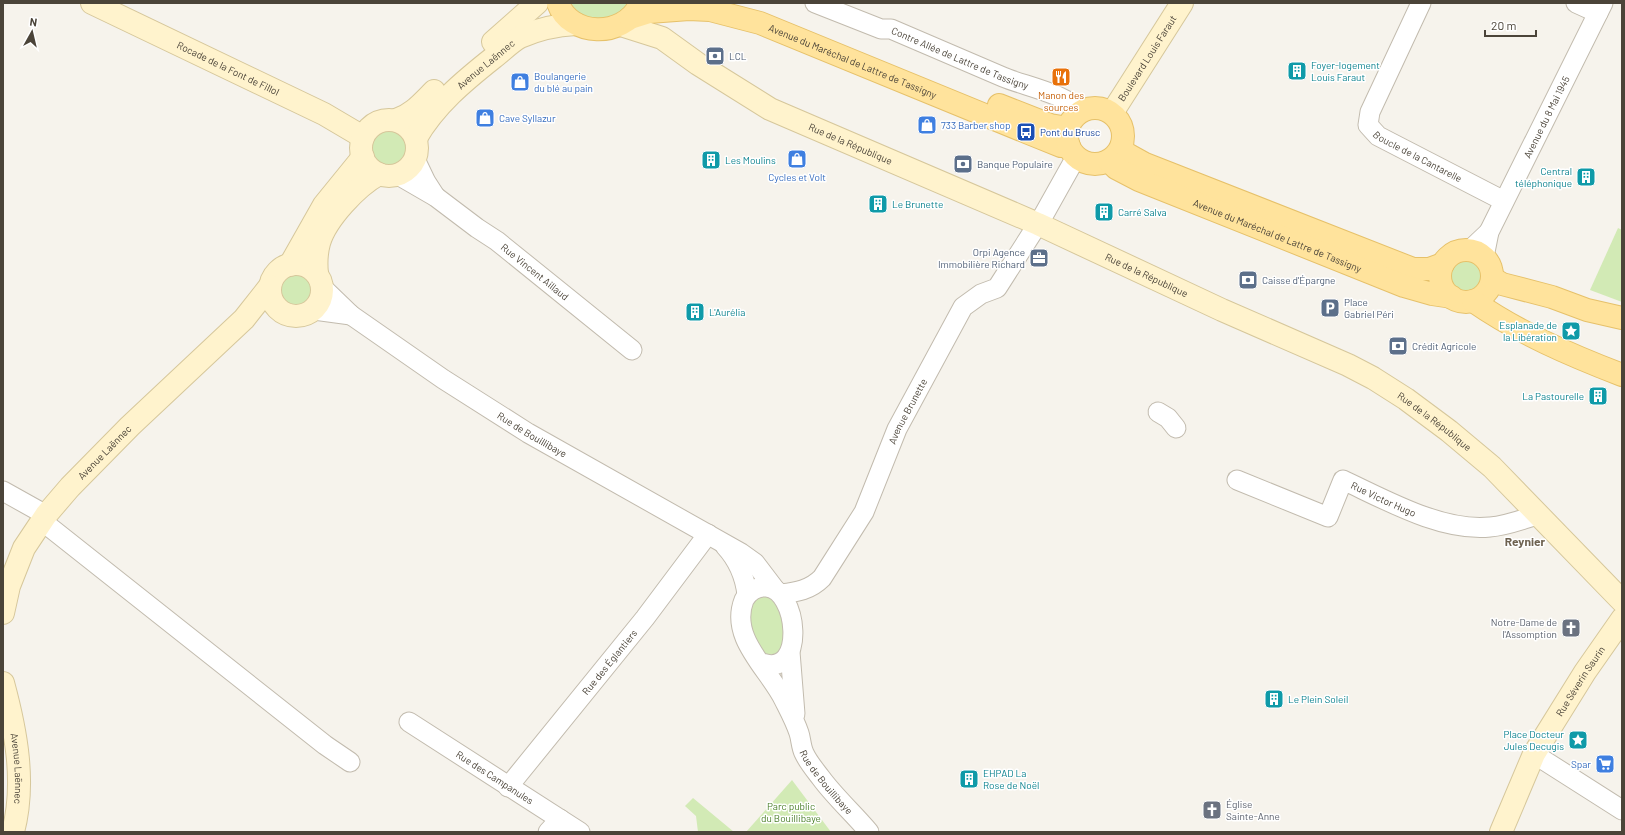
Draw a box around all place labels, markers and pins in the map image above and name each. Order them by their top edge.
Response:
bank icon: LCL [704,45,726,67]
place label: LCL [729,50,747,62]
place label: Foyer-logement Louis Faraut [1311,59,1380,83]
building icon: Foyer-logement Louis Faraut [1286,60,1308,82]
restaurant icon: Manon des sources [1050,66,1072,88]
place label: Boulangerie du blé au pain [534,70,593,94]
shop icon: Boulangerie du blé au pain [509,71,531,93]
place label: Manon des sources [1038,89,1084,113]
shop icon: Cave Syllazur [474,107,496,129]
place label: Cave Syllazur [499,112,556,124]
shop icon: 733 Barber shop [916,114,938,136]
place label: 733 Barber shop [941,119,1010,131]
bus stop icon: Pont du Brusc [1015,121,1037,143]
place label: Pont du Brusc [1040,126,1100,138]
shop icon: Cycles et Volt [786,148,808,170]
building icon: Les Moulins [700,149,722,171]
bank icon: Banque Populaire [952,153,974,175]
place label: Les Moulins [725,154,776,166]
place label: Banque Populaire [977,158,1053,170]
place label: Central téléphonique [1515,165,1572,189]
building icon: Central téléphonique [1575,166,1597,188]
place label: Cycles et Volt [768,171,826,183]
building icon: Le Brunette [867,193,889,215]
place label: Le Brunette [892,198,943,210]
building icon: Carré Salva [1093,201,1115,223]
place label: Carré Salva [1118,206,1167,218]
place label: Orpi Agence Immobilière Richard [938,246,1025,270]
office icon: Orpi Agence Immobilière Richard [1028,247,1050,269]
bank icon: Caisse d'Épargne [1237,269,1259,291]
place label: Caisse d'Épargne [1262,274,1335,286]
place label: Place Gabriel Péri [1344,296,1394,320]
parking icon: Place Gabriel Péri [1319,297,1341,319]
building icon: L'Aurélia [684,301,706,323]
place label: L'Aurélia [709,306,745,318]
place label: Esplanade de la Libération [1499,319,1557,343]
place icon: Esplanade de la Libération [1560,320,1582,342]
bank icon: Crédit Agricole [1387,335,1409,357]
place label: Crédit Agricole [1412,340,1476,352]
building icon: La Pastourelle [1587,385,1609,407]
place label: La Pastourelle [1522,390,1584,402]
place label: Notre-Dame de l'Assomption [1491,616,1557,640]
church icon: Notre-Dame de l'Assomption [1560,617,1582,639]
building icon: Le Plein Soleil [1263,688,1285,710]
place label: Le Plein Soleil [1288,693,1348,705]
place label: Place Docteur Jules Decugis [1504,728,1564,752]
place icon: Place Docteur Jules Decugis [1567,729,1589,751]
supermarket icon: Spar [1594,753,1616,775]
place label: Spar [1571,758,1591,770]
place label: EHPAD La Rose de Noël [983,767,1039,791]
building icon: EHPAD La Rose de Noël [958,768,980,790]
place label: Église Sainte-Anne [1226,798,1280,822]
church icon: Église Sainte-Anne [1201,799,1223,821]

